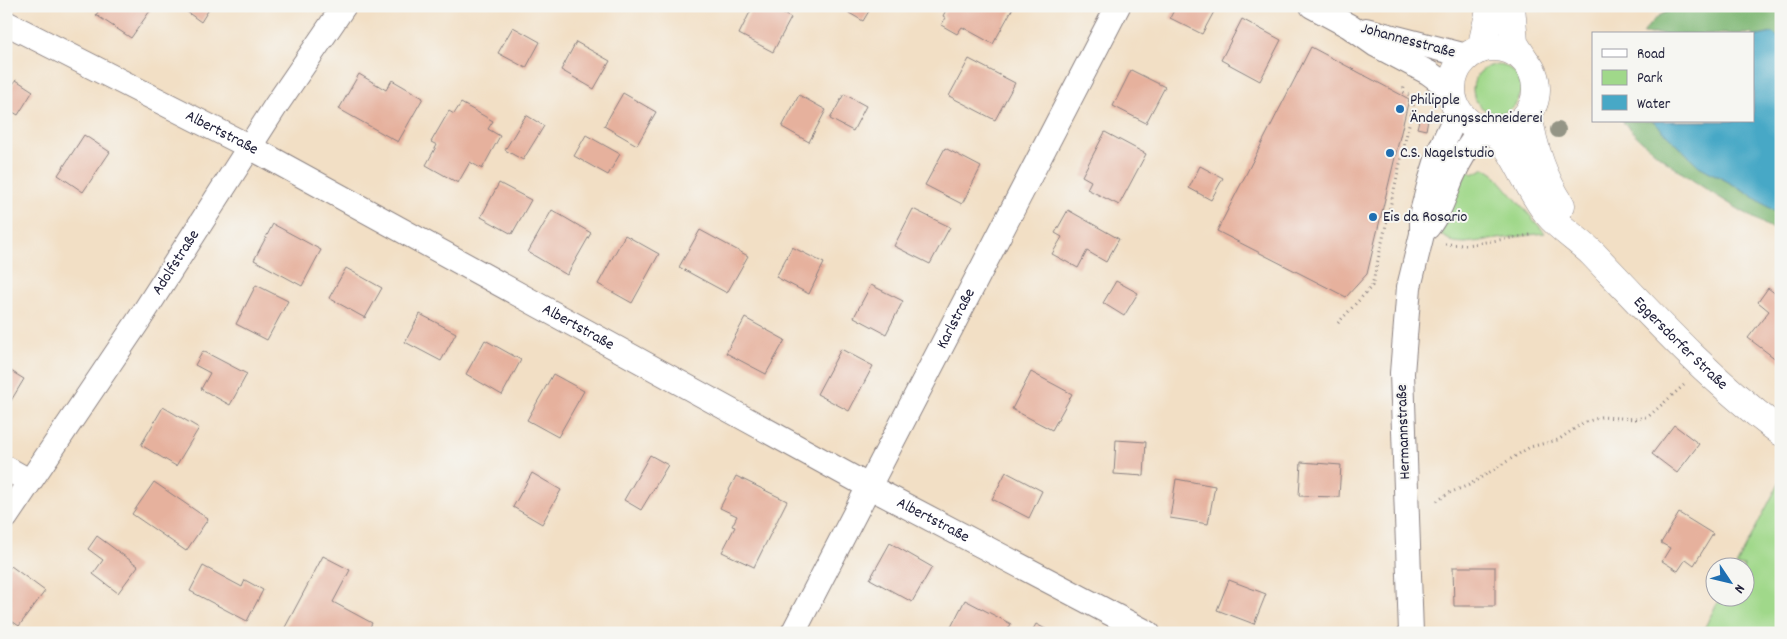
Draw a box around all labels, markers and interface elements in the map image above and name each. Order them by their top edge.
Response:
street label: Johannesstraße [1358,17,1458,65]
legend [1592,32,1754,122]
text: Road [1637,44,1665,66]
text: Park [1637,68,1663,90]
place label: Philipple Änderungsschneiderei [1410,89,1543,130]
text: Water [1637,94,1671,116]
marker: Philipple Änderungsschneiderei [1394,103,1406,115]
street label: Albertstraße [181,104,262,161]
place label: C.S. Nagelstudio [1400,142,1494,165]
marker: C.S. Nagelstudio [1384,147,1396,159]
place label: Eis da Rosario [1383,206,1467,229]
marker: Eis da Rosario [1367,211,1379,223]
street label: Adolfstraße [146,225,205,300]
street label: Karlstraße [931,284,981,353]
street label: Eggersdorfer Straße [1628,291,1733,395]
street label: Albertstraße [538,298,618,356]
street label: Hermannstraße [1391,384,1417,480]
street label: Albertstraße [893,492,973,549]
north arrow [1704,556,1754,606]
text: N [1729,580,1749,597]

